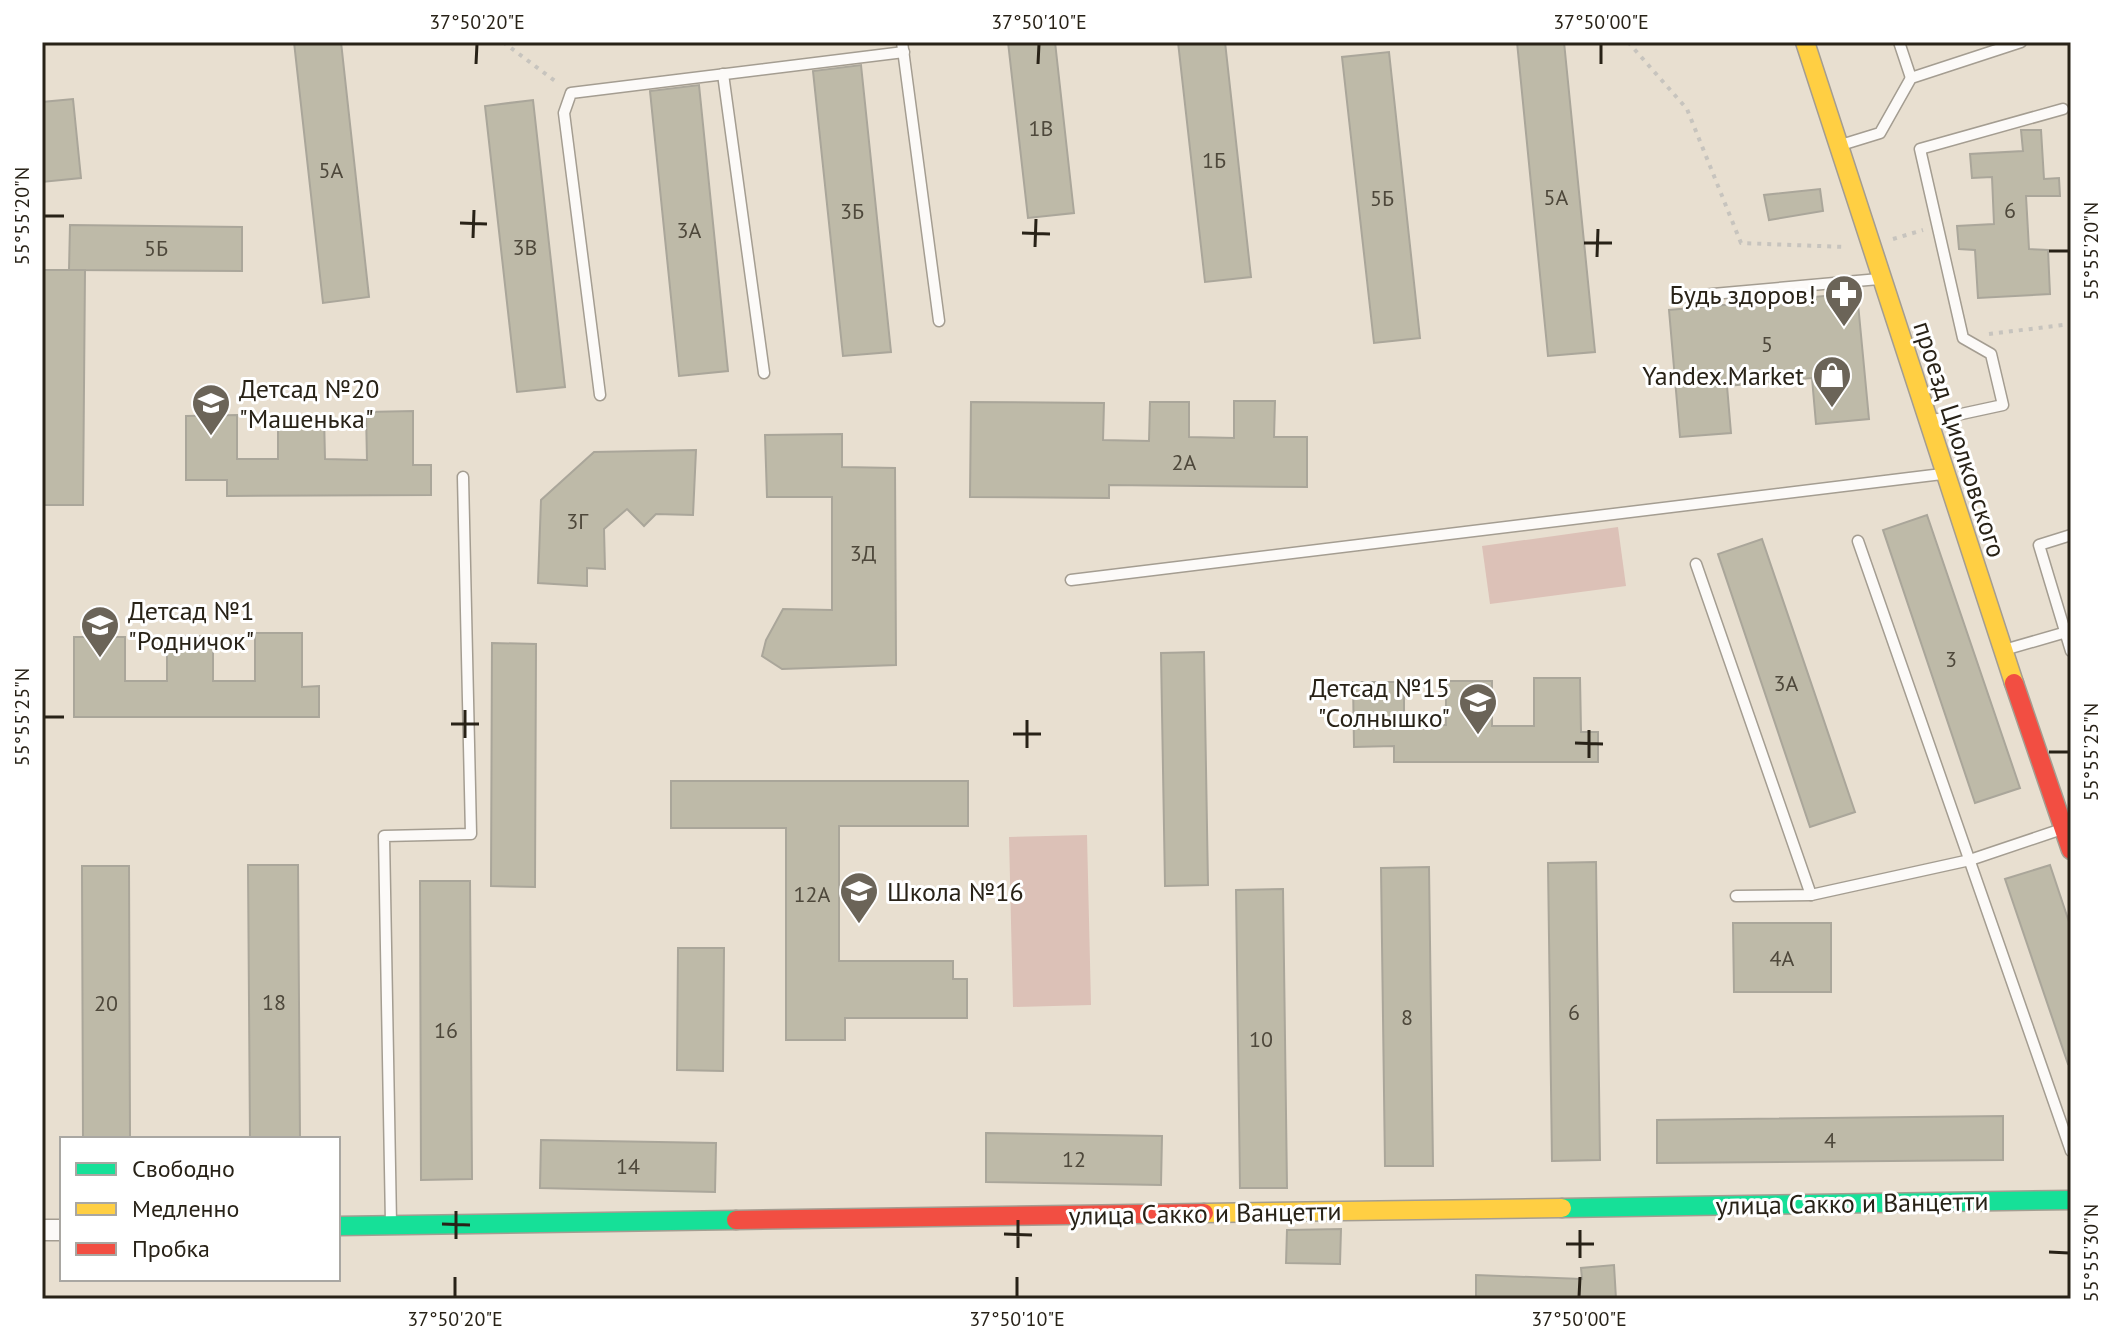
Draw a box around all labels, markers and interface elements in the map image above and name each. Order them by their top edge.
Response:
text: 37°50'20"E [429,9,525,35]
text: 37°50'10"E [991,9,1087,35]
text: 37°50'00"E [1553,9,1649,35]
house number: 1В [1029,114,1053,142]
house number: 1Б [1202,146,1226,174]
house number: 5А [319,156,344,184]
text: 55°55'20"N [9,167,35,265]
house number: 5А [1544,183,1569,211]
house number: 5Б [1370,184,1394,212]
house number: 6 [2004,196,2016,224]
house number: 3Б [840,197,864,225]
text: 55°55'20"N [2078,202,2104,300]
house number: 3А [677,216,702,244]
house number: 3В [513,233,537,261]
house number: 5Б [144,234,168,262]
pharmacy icon: Будь здоров! [1823,273,1865,328]
place label: Будь здоров! [1669,278,1816,311]
street label: проезд Циолковского [1906,317,2014,561]
house number: 5 [1761,330,1773,358]
shop icon: Yandex.Market [1811,354,1853,409]
place label: Yandex.Market [1642,359,1804,392]
place label: Детсад №20 "Машенька" [239,372,380,435]
school or university icon: Детсад №20 "Машенька" [190,382,232,437]
house number: 2А [1172,448,1197,476]
house number: 3Г [566,507,589,535]
house number: 3Д [850,539,877,567]
place label: Детсад №1 "Родничок" [128,594,254,657]
school or university icon: Детсад №1 "Родничок" [79,604,121,659]
house number: 3 [1945,645,1957,673]
text: 55°55'25"N [9,668,35,766]
house number: 3А [1774,669,1799,697]
place label: Детсад №15 "Солнышко" [1309,671,1450,734]
school or university icon: Детсад №15 "Солнышко" [1457,681,1499,736]
text: 55°55'25"N [2078,703,2104,801]
school or university icon: Школа №16 [838,870,880,925]
place label: Школа №16 [887,875,1024,908]
house number: 12А [794,880,831,908]
house number: 4А [1770,944,1795,972]
house number: 18 [262,988,286,1016]
house number: 20 [94,989,118,1017]
house number: 6 [1568,998,1580,1026]
house number: 8 [1401,1003,1413,1031]
house number: 16 [434,1016,458,1044]
house number: 10 [1249,1025,1273,1053]
house number: 4 [1824,1126,1836,1154]
legend [60,1137,340,1281]
house number: 12 [1062,1145,1086,1173]
house number: 14 [616,1152,640,1180]
text: Свободно [132,1153,235,1184]
street label: улица Сакко и Ванцетти [1715,1184,1989,1222]
text: Медленно [132,1193,239,1224]
street label: улица Сакко и Ванцетти [1068,1194,1342,1232]
text: 55°55'30"N [2078,1204,2104,1302]
text: Пробка [132,1233,210,1264]
text: 37°50'20"E [407,1306,503,1332]
text: 37°50'10"E [969,1306,1065,1332]
text: 37°50'00"E [1531,1306,1627,1332]

